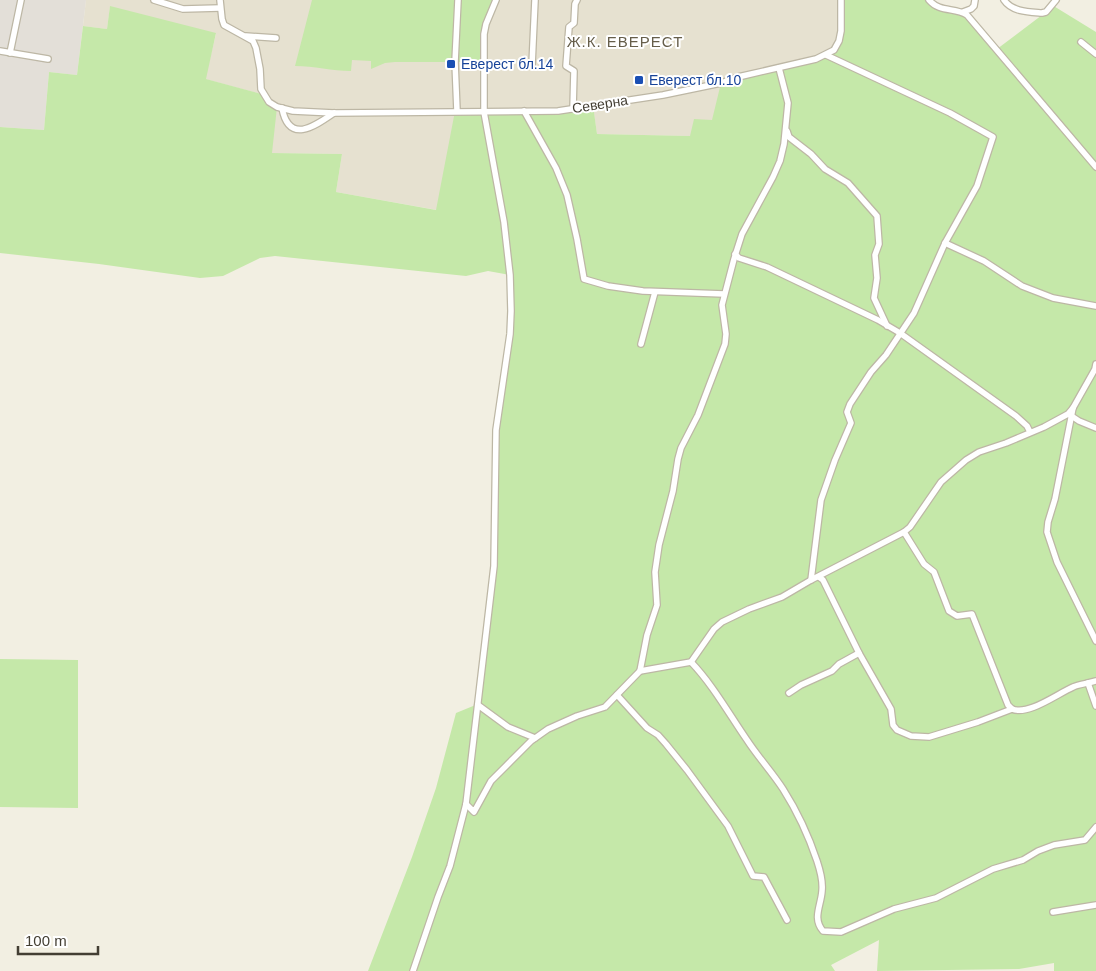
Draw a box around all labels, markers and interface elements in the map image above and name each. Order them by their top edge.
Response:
district label: Ж.К. ЕВЕРЕСТ [567,33,683,50]
place label: Еверест бл.14 [461,56,554,72]
marker: Еверест бл.14 [445,58,457,70]
place label: Еверест бл.10 [649,72,742,88]
marker: Еверест бл.10 [633,74,645,86]
street label: Северна [571,92,629,116]
scale bar [18,924,98,956]
text: 100 m [25,932,67,949]

